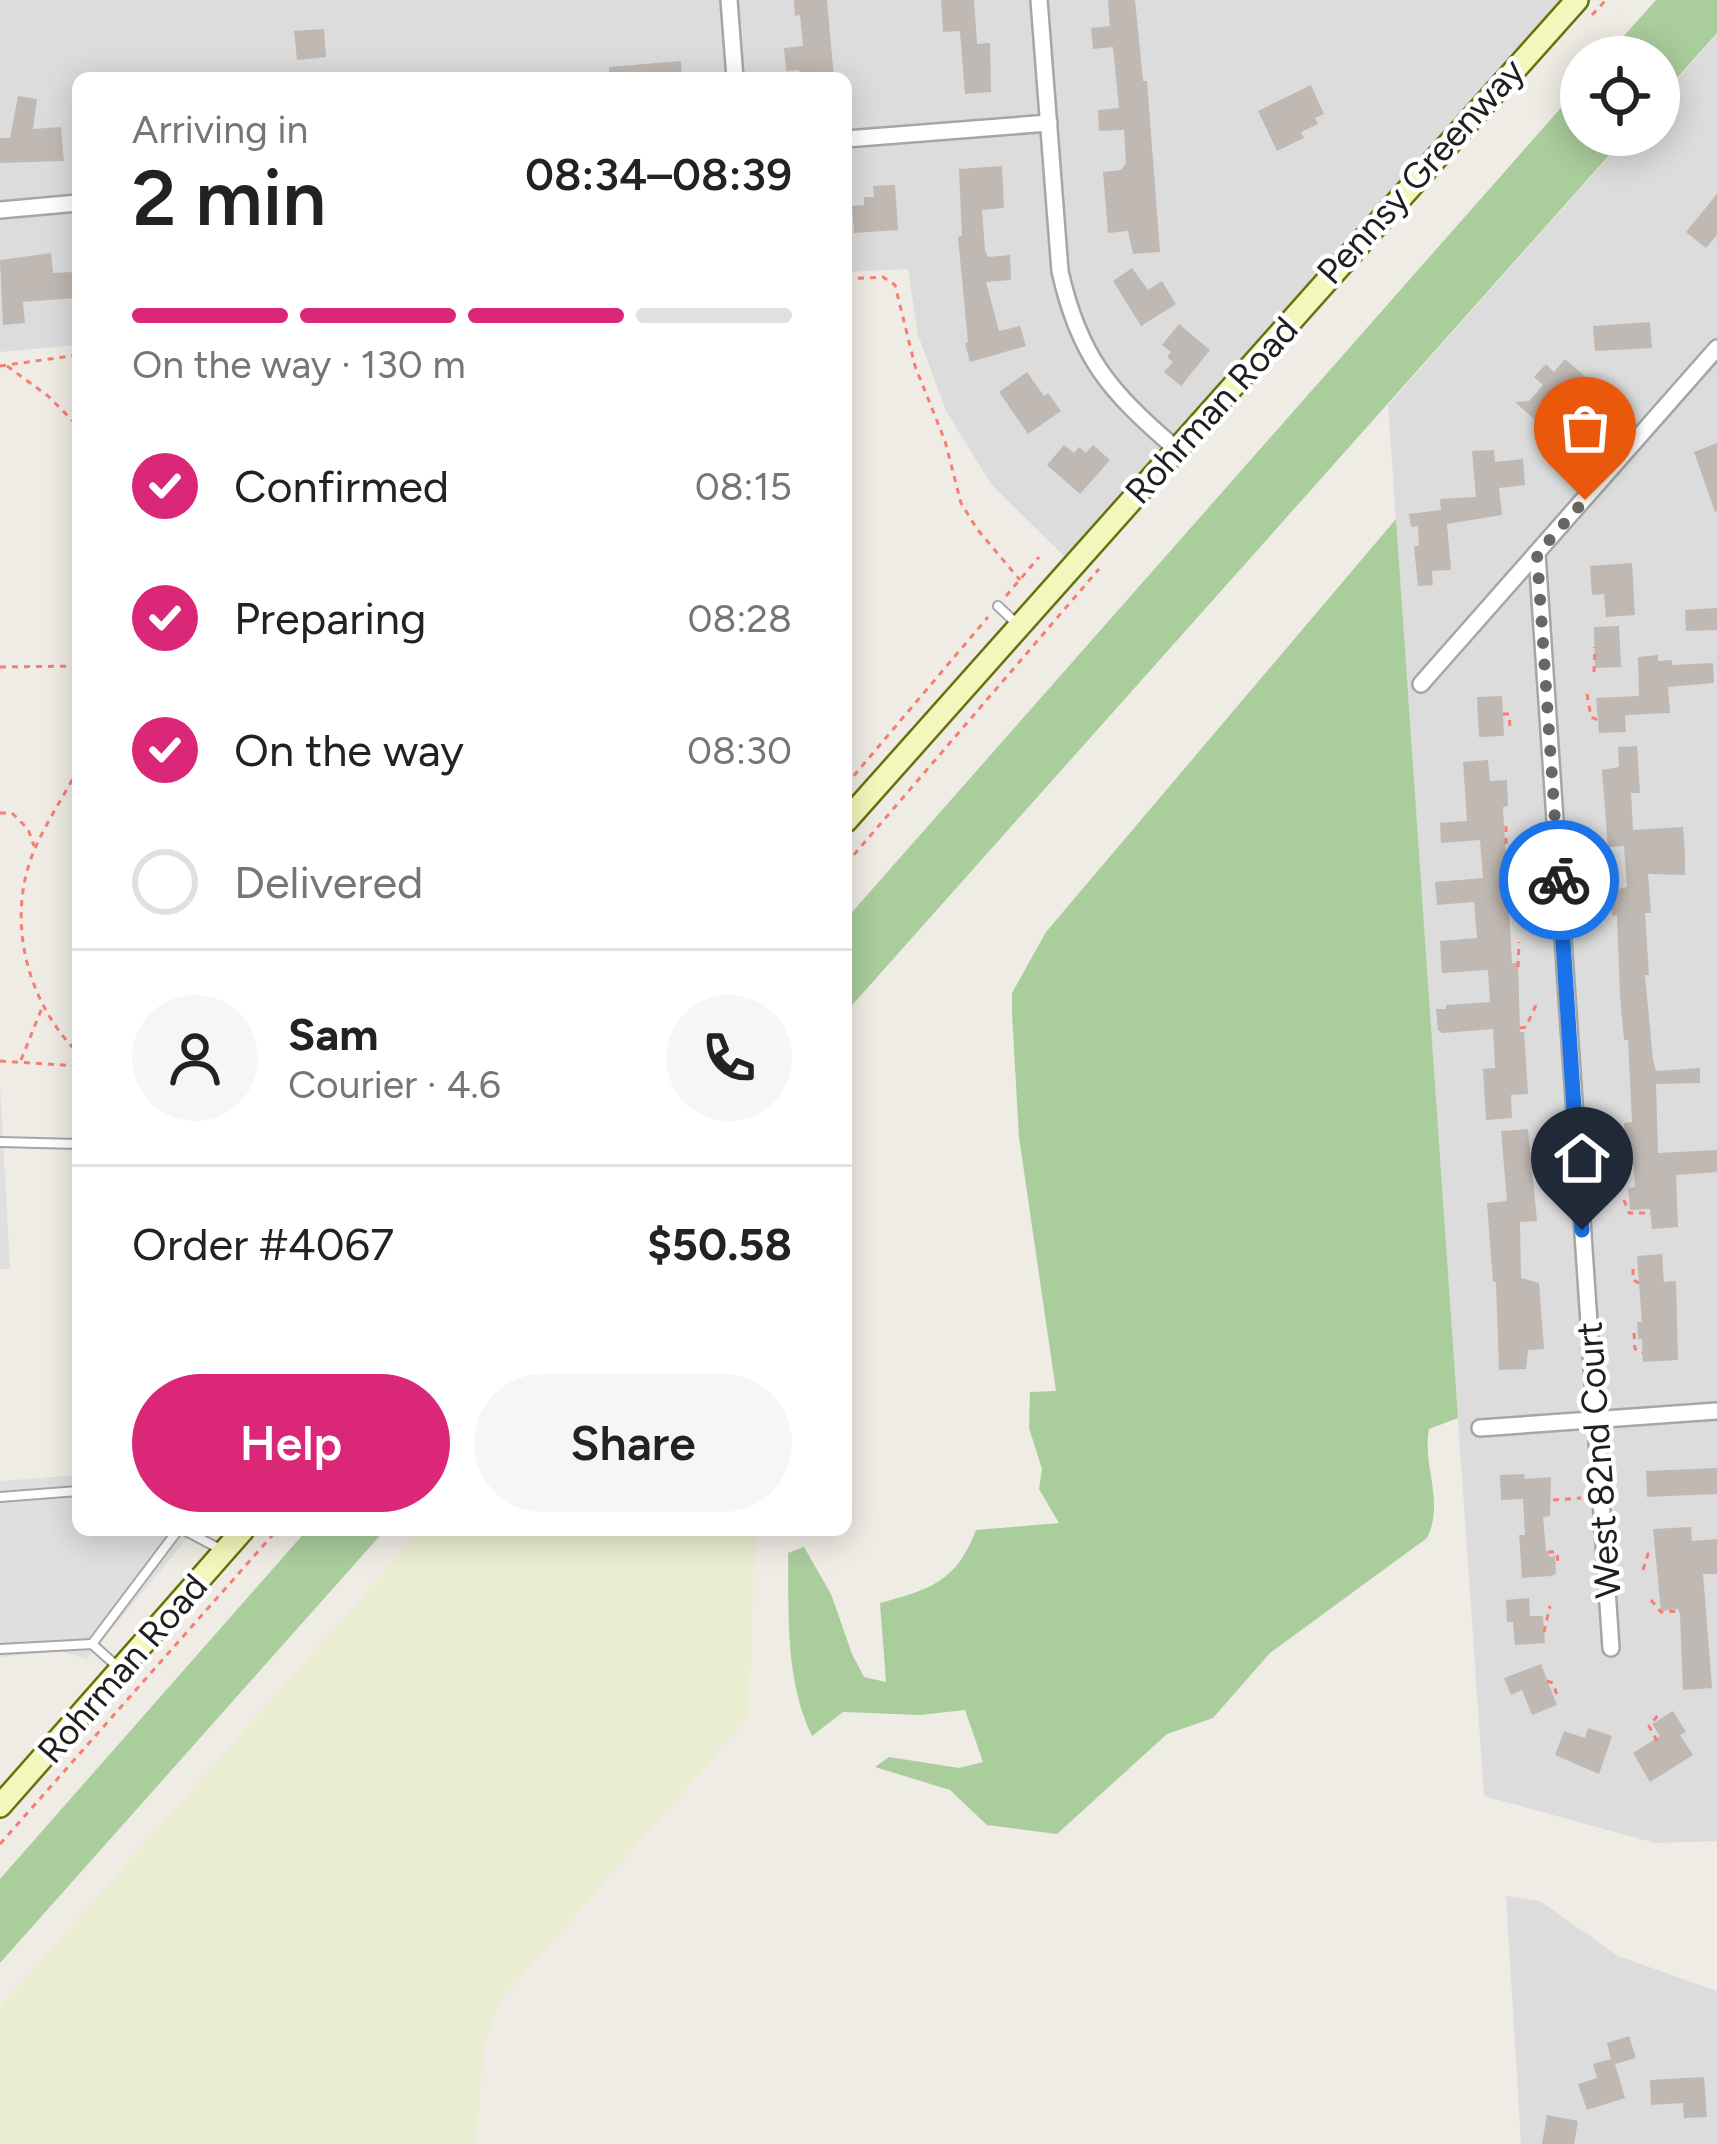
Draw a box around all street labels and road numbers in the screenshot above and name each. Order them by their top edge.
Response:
street label: Pennsy Greenway [1308,50,1533,293]
street label: Rohrman Road [1116,308,1306,513]
street label: West 82nd Court [1567,1320,1630,1600]
street label: Rohrman Road [29,1565,216,1772]

